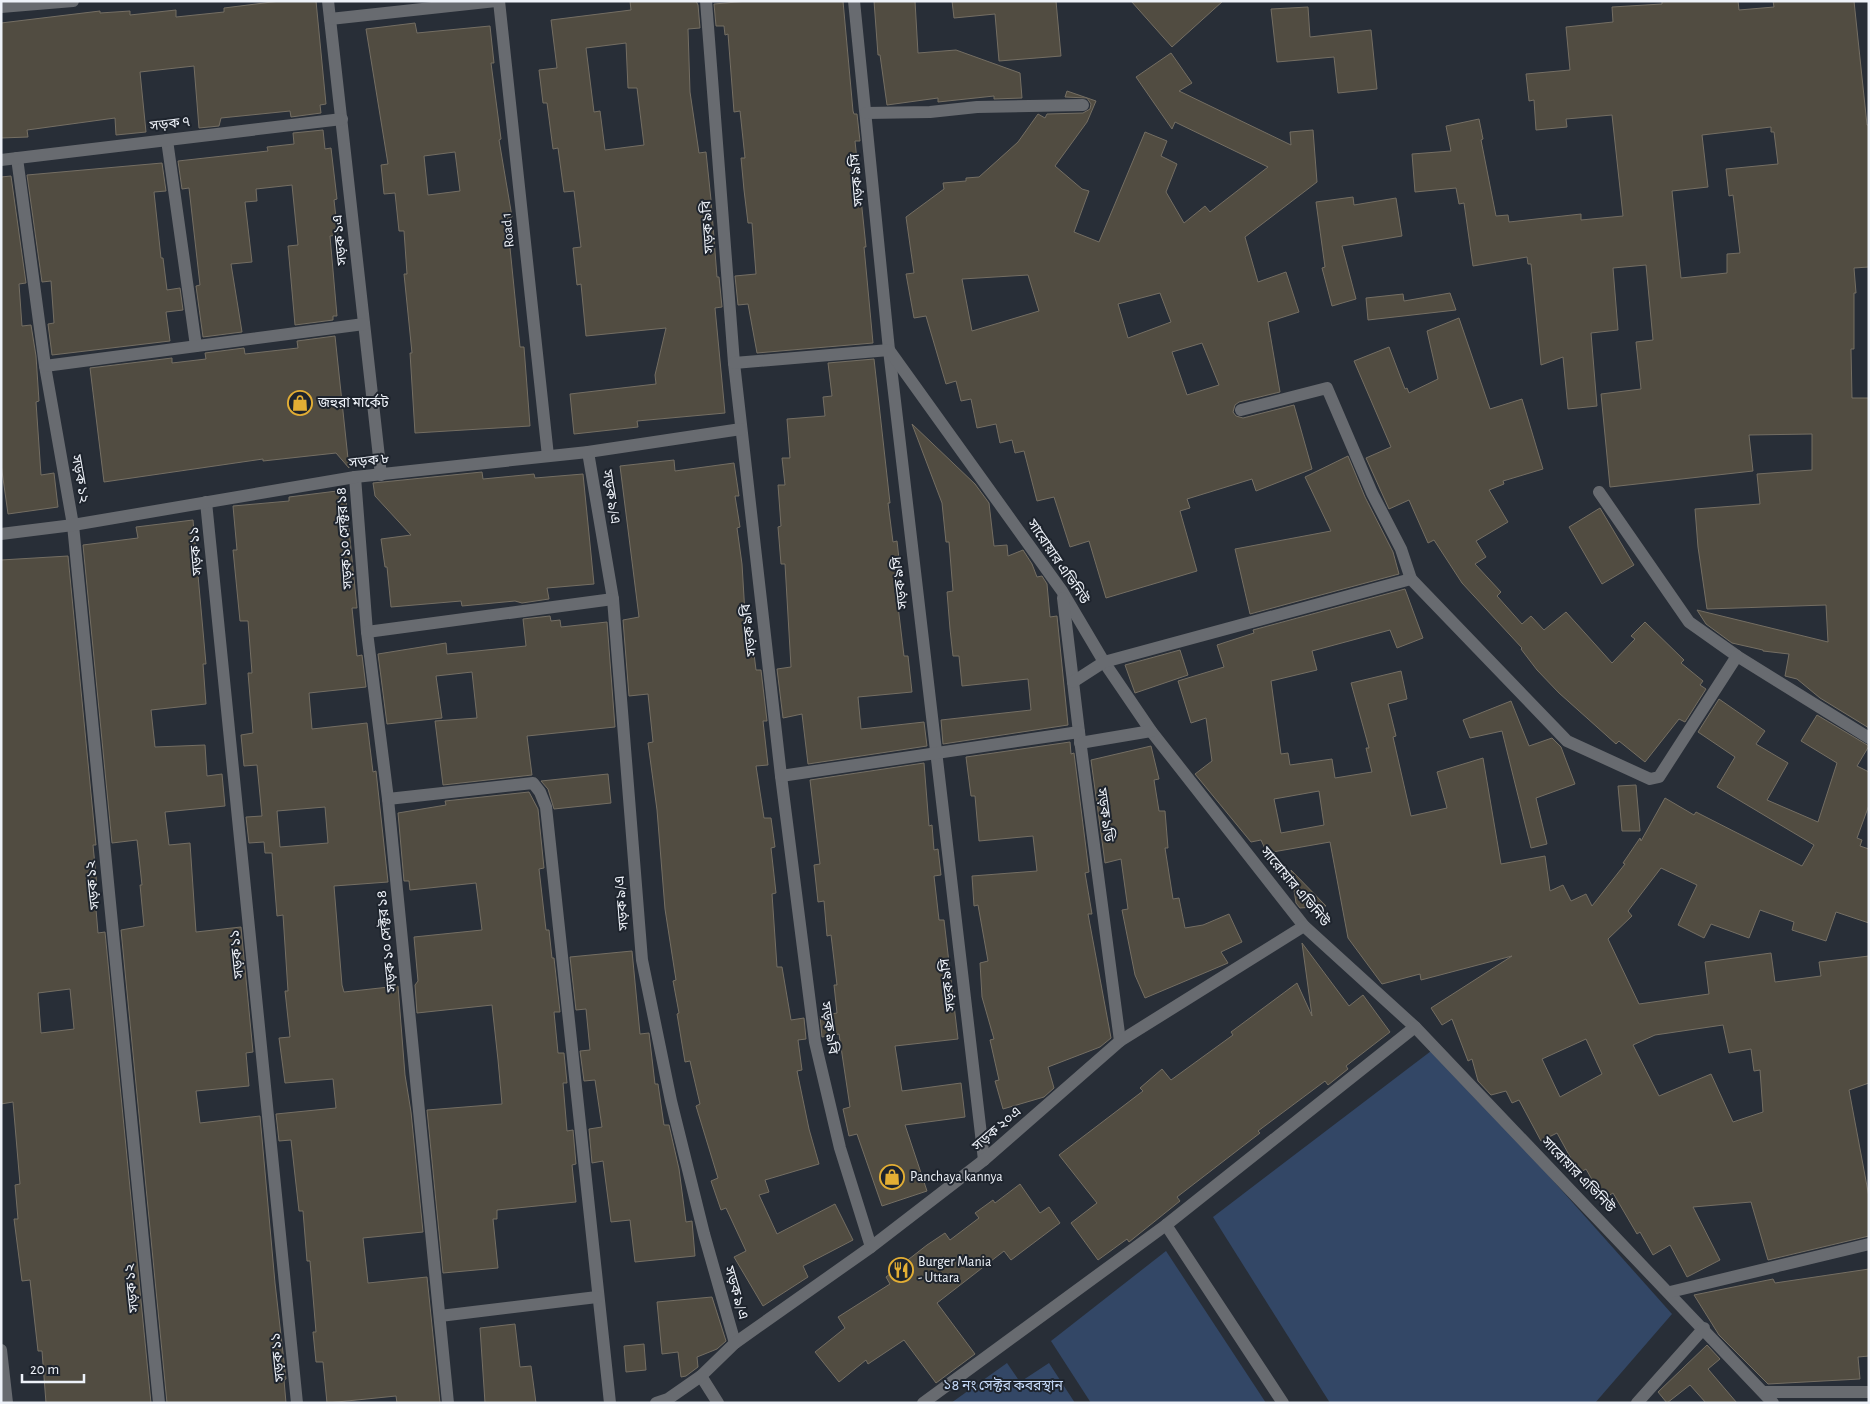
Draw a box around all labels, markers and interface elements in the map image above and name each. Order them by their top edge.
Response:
street label: সড়ক ৭ [148,115,191,134]
street label: সড়ক ৯সি [846,153,866,208]
street label: সড়ক ৯বি [697,200,717,255]
street label: Road 1 [499,212,517,248]
street label: সড়ক ১এ [330,214,350,267]
shop icon: জহুরা মার্কেট [287,390,313,416]
place label: জহুরা মার্কেট [317,393,389,410]
street label: সড়ক ৮ [347,452,390,471]
street label: সড়ক ১২ [69,453,91,505]
street label: সড়ক ৯/এ [600,468,622,525]
street label: সড়ক ১০ সেক্টর ১৪ [332,486,356,591]
street label: সারোয়ার এভিনিউ [1024,515,1094,608]
street label: সড়ক ১১ [187,526,205,577]
street label: সড়ক ৯সি [888,556,910,611]
street label: সড়ক ৯বি [737,602,759,658]
street label: সড়ক ৯ডি [1094,786,1118,844]
street label: সারোয়ার এভিনিউ [1257,843,1334,930]
street label: সড়ক ১২ [83,859,103,911]
street label: সড়ক ৯/এ [613,875,631,932]
street label: সড়ক ১০ সেক্টর ১৪ [373,889,399,994]
street label: সড়ক ১১ [227,929,247,980]
street label: সড়ক ৯সি [936,958,958,1013]
street label: সড়ক ৯বি [818,1000,842,1056]
street label: সড়ক ২০এ [969,1104,1024,1154]
street label: সারোয়ার এভিনিউ [1538,1133,1619,1216]
shop icon: Panchaya kannya [879,1164,905,1190]
place label: Panchaya kannya [910,1170,1003,1184]
place label: Burger Mania - Uttara [918,1255,992,1285]
restaurant icon: Burger Mania - Uttara [888,1257,914,1283]
street label: সড়ক ১২ [122,1262,142,1314]
street label: সড়ক ৯/এ [721,1264,750,1321]
street label: সড়ক ১১ [268,1332,288,1383]
scale bar [22,1352,85,1384]
text: 20 m [30,1362,59,1377]
park label: ১৪ নং সেক্টর কবরস্থান [943,1377,1063,1393]

